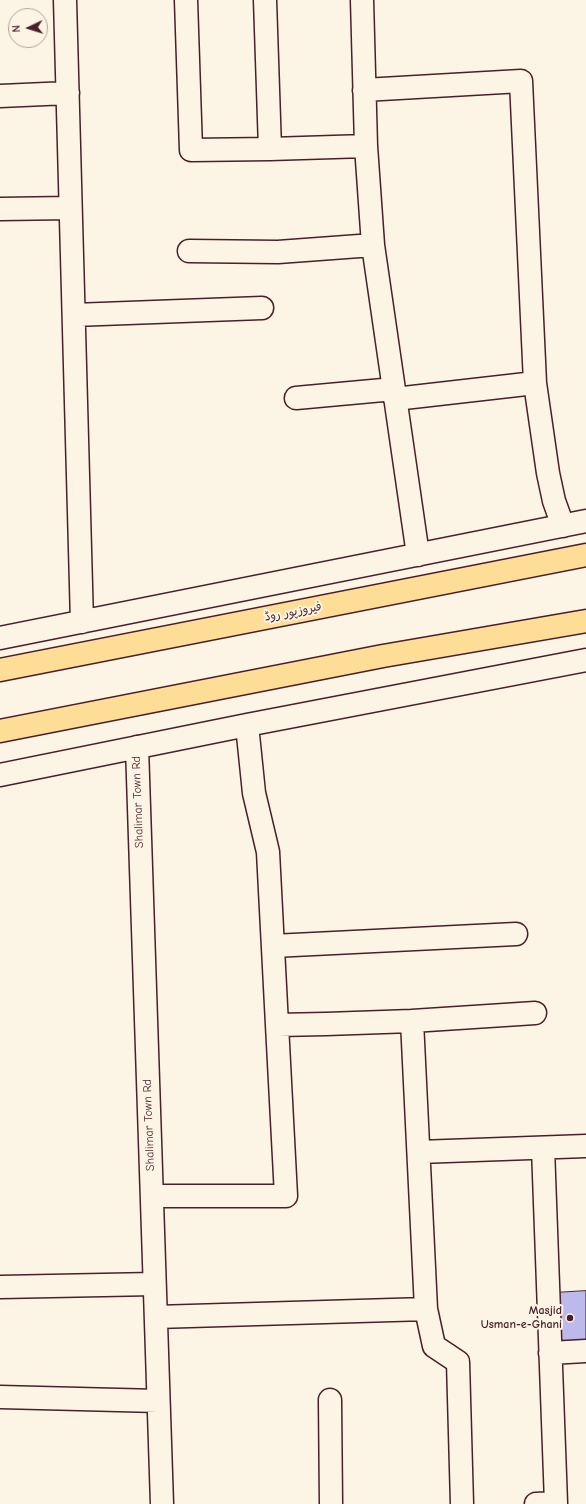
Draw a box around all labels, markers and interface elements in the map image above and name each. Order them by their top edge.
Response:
north arrow [8,8,48,48]
text: N [10,25,23,33]
street label: فیروزپور روڈ [263,599,323,625]
street label: Shalimar Town Rd [129,756,147,848]
street label: Shalimar Town Rd [140,1079,158,1171]
place label: Masjid Usman-e-Ghani [481,1304,562,1332]
marker: Masjid Usman-e-Ghani [565,1313,575,1323]

